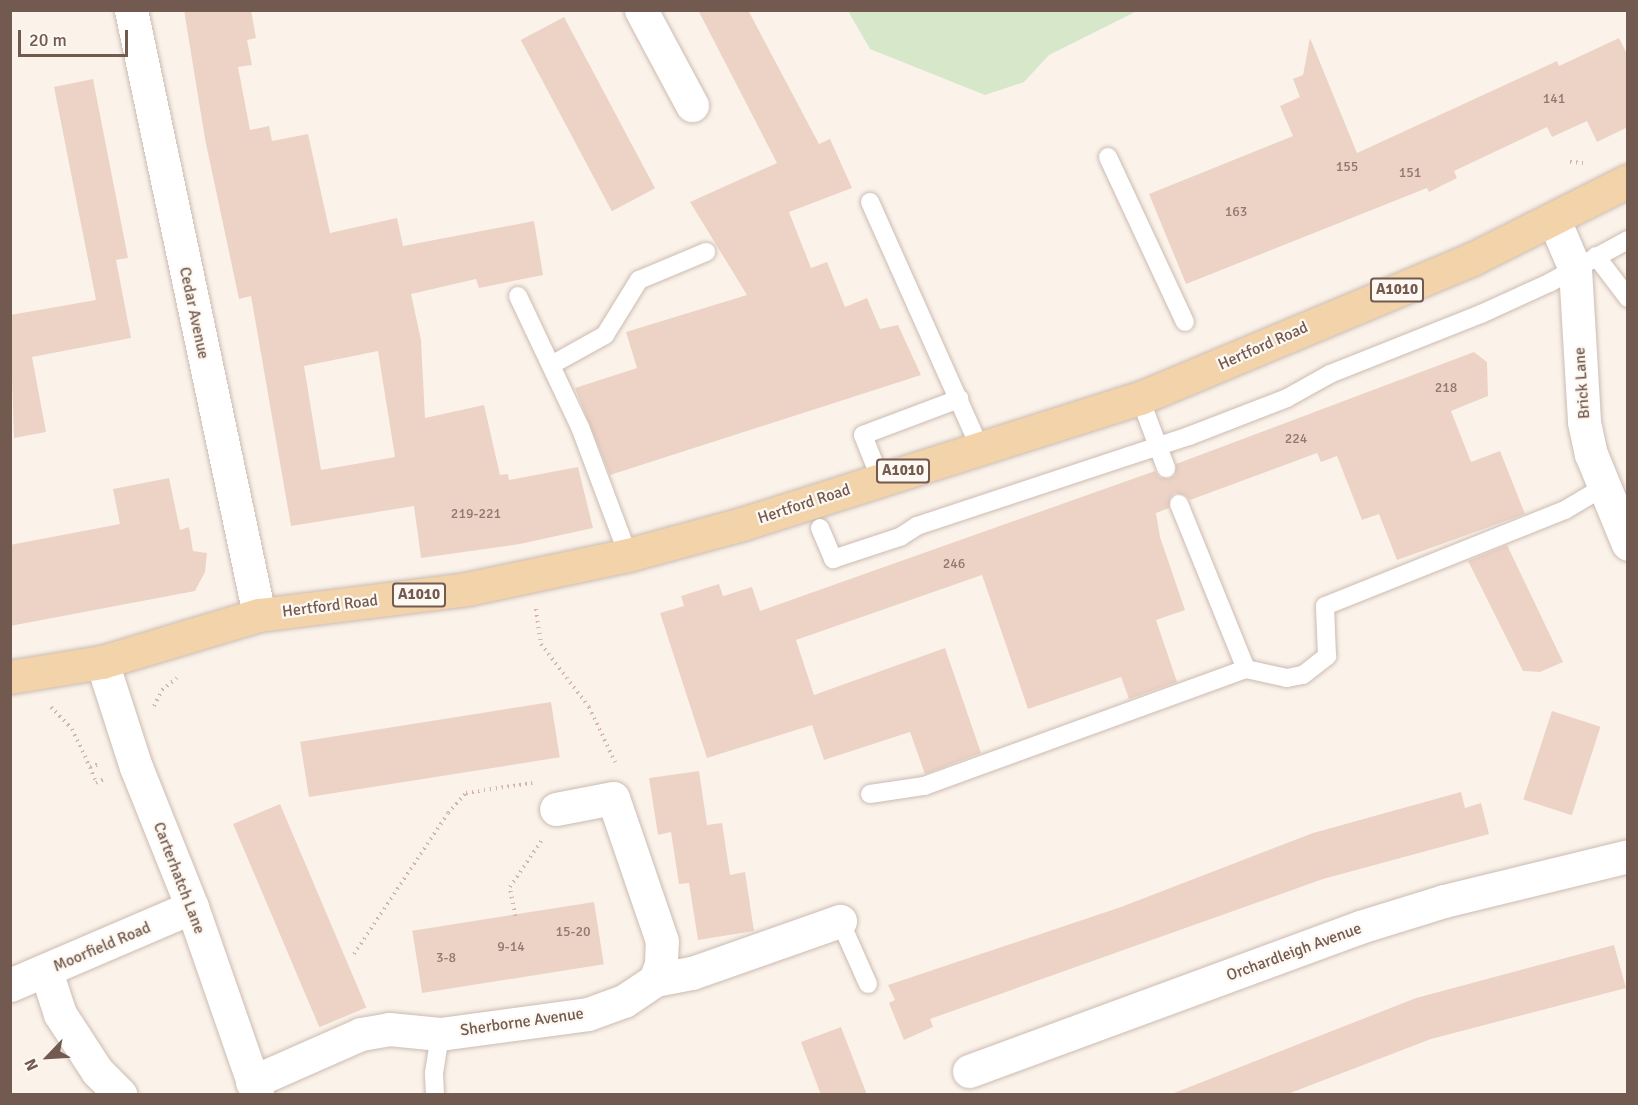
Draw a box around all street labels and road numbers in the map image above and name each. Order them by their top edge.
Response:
street label: Cedar Avenue [175,265,213,361]
road number: A1010 [1370,278,1424,302]
street label: Hertford Road [1215,318,1311,374]
street label: Brick Lane [1570,346,1594,420]
road number: A1010 [876,459,930,483]
street label: Hertford Road [755,480,853,528]
road number: A1010 [392,583,446,607]
street label: Hertford Road [281,591,379,621]
street label: Carterhatch Lane [149,819,209,937]
street label: Moorfield Road [50,918,154,976]
street label: Orchardleigh Avenue [1224,919,1364,985]
street label: Sherborne Avenue [459,1004,585,1040]

